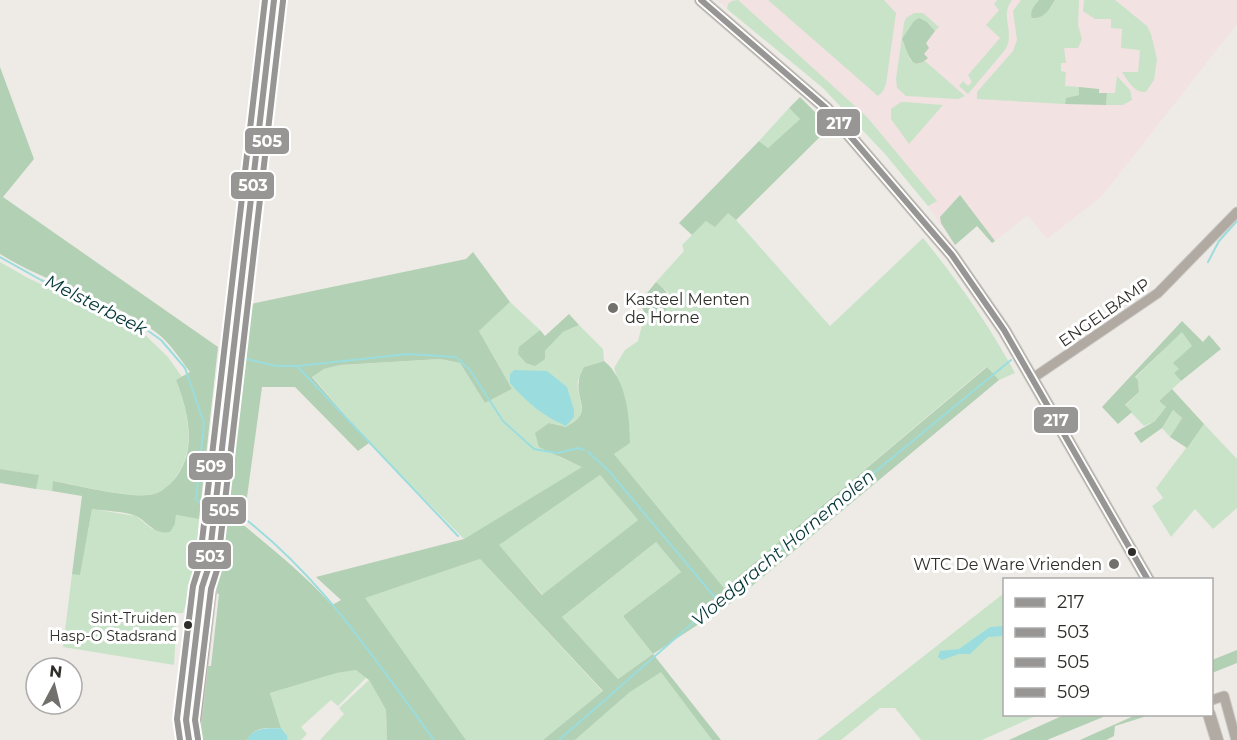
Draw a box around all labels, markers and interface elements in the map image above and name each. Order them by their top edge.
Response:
line badge: 217 [816,108,861,137]
text: 217 [826,114,852,133]
line badge: 505 [244,127,290,155]
text: 505 [252,132,282,151]
line badge: 503 [230,171,275,200]
text: 503 [238,176,268,195]
water label: Melsterbeek [41,270,152,341]
street label: ENGELBAMP [1055,274,1153,351]
place label: Kasteel Menten de Horne [625,290,750,327]
marker: Kasteel Menten de Horne [606,301,620,315]
line badge: 217 [1033,406,1079,434]
text: 217 [1043,411,1069,430]
line badge: 509 [188,452,234,481]
text: 509 [196,457,226,476]
water label: Vloedgracht Hornemolen [687,465,879,631]
line badge: 505 [201,496,247,525]
text: 505 [209,501,239,520]
line badge: 503 [187,541,232,570]
unlabelled marker [1126,546,1138,558]
text: 503 [195,547,225,566]
place label: WTC De Ware Vrienden [913,555,1102,574]
marker: WTC De Ware Vrienden [1107,557,1121,571]
legend [1003,578,1213,716]
text: 217 [1057,591,1084,613]
place label: Sint-Truiden Hasp-O Stadsrand [49,609,177,645]
marker: Sint-Truiden Hasp-O Stadsrand [182,619,194,631]
text: 503 [1057,621,1089,643]
text: 505 [1057,651,1089,673]
north arrow [24,656,84,716]
text: N [48,661,63,682]
text: 509 [1057,681,1090,703]

